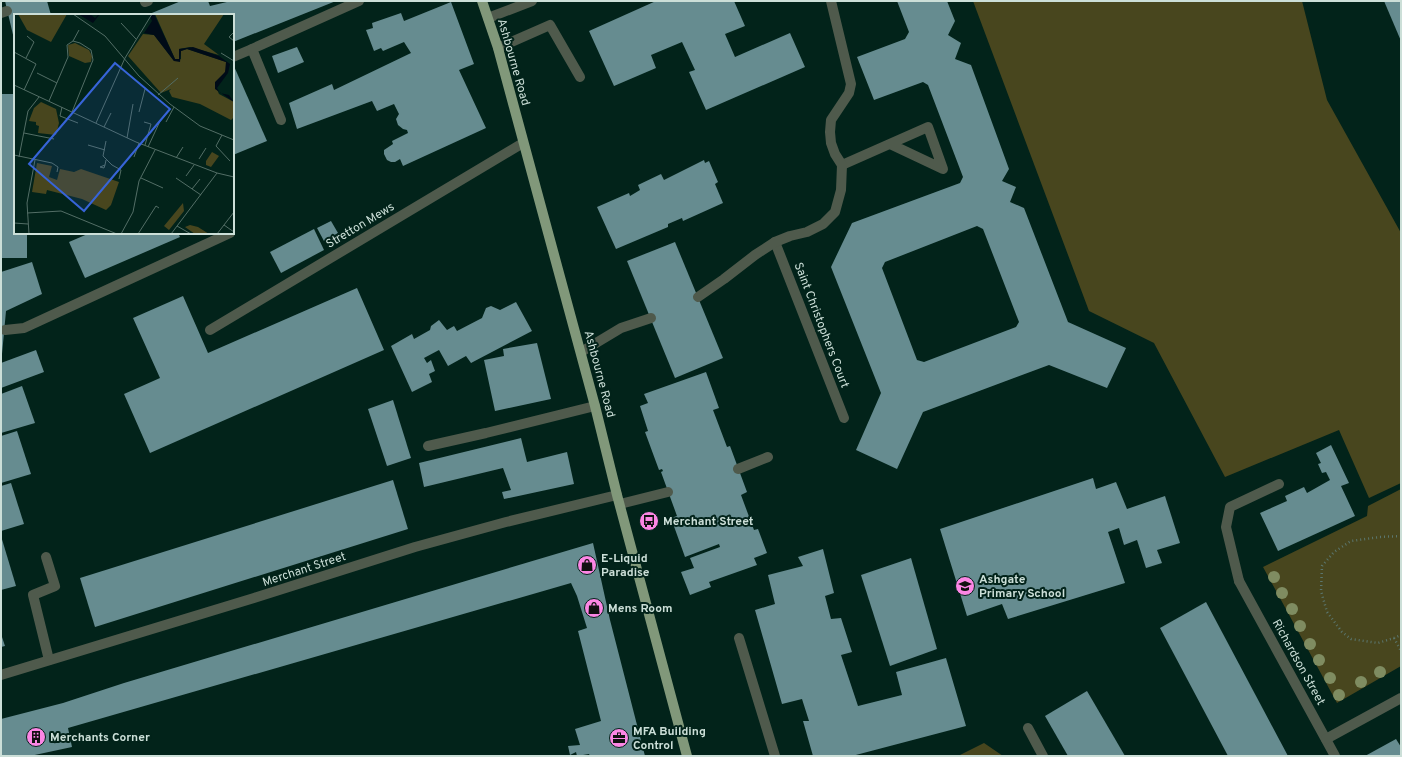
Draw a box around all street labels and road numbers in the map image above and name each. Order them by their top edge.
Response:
street label: Ashbourne Road [493,17,533,108]
street label: Stretton Mews [323,199,398,253]
street label: Saint Christophers Court [790,260,852,390]
street label: Ashbourne Road [580,329,618,420]
street label: Merchant Street [261,549,348,591]
street label: Richardson Street [1268,617,1328,708]

